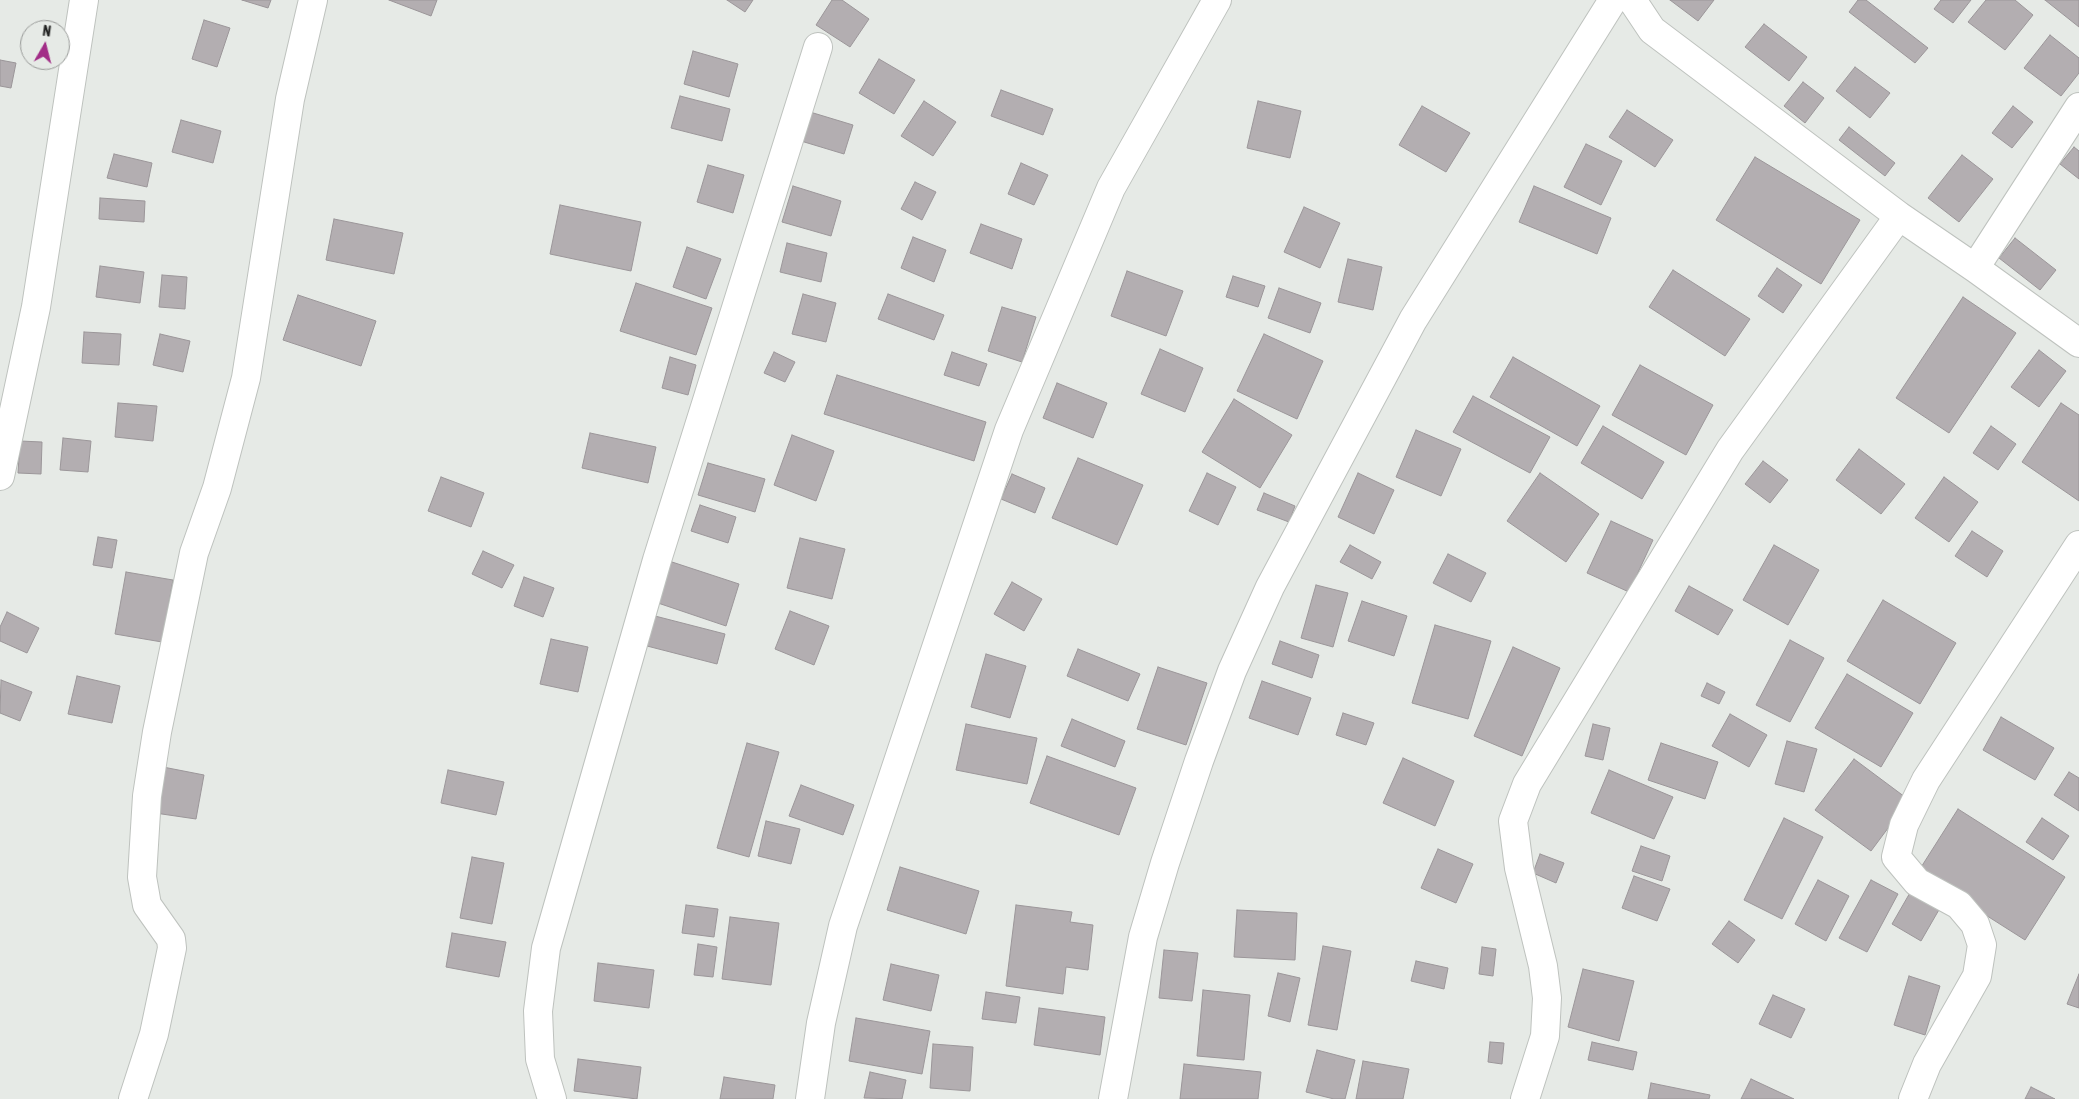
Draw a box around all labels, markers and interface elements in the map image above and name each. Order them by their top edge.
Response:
north arrow [20,20,70,70]
text: N [42,23,52,40]

